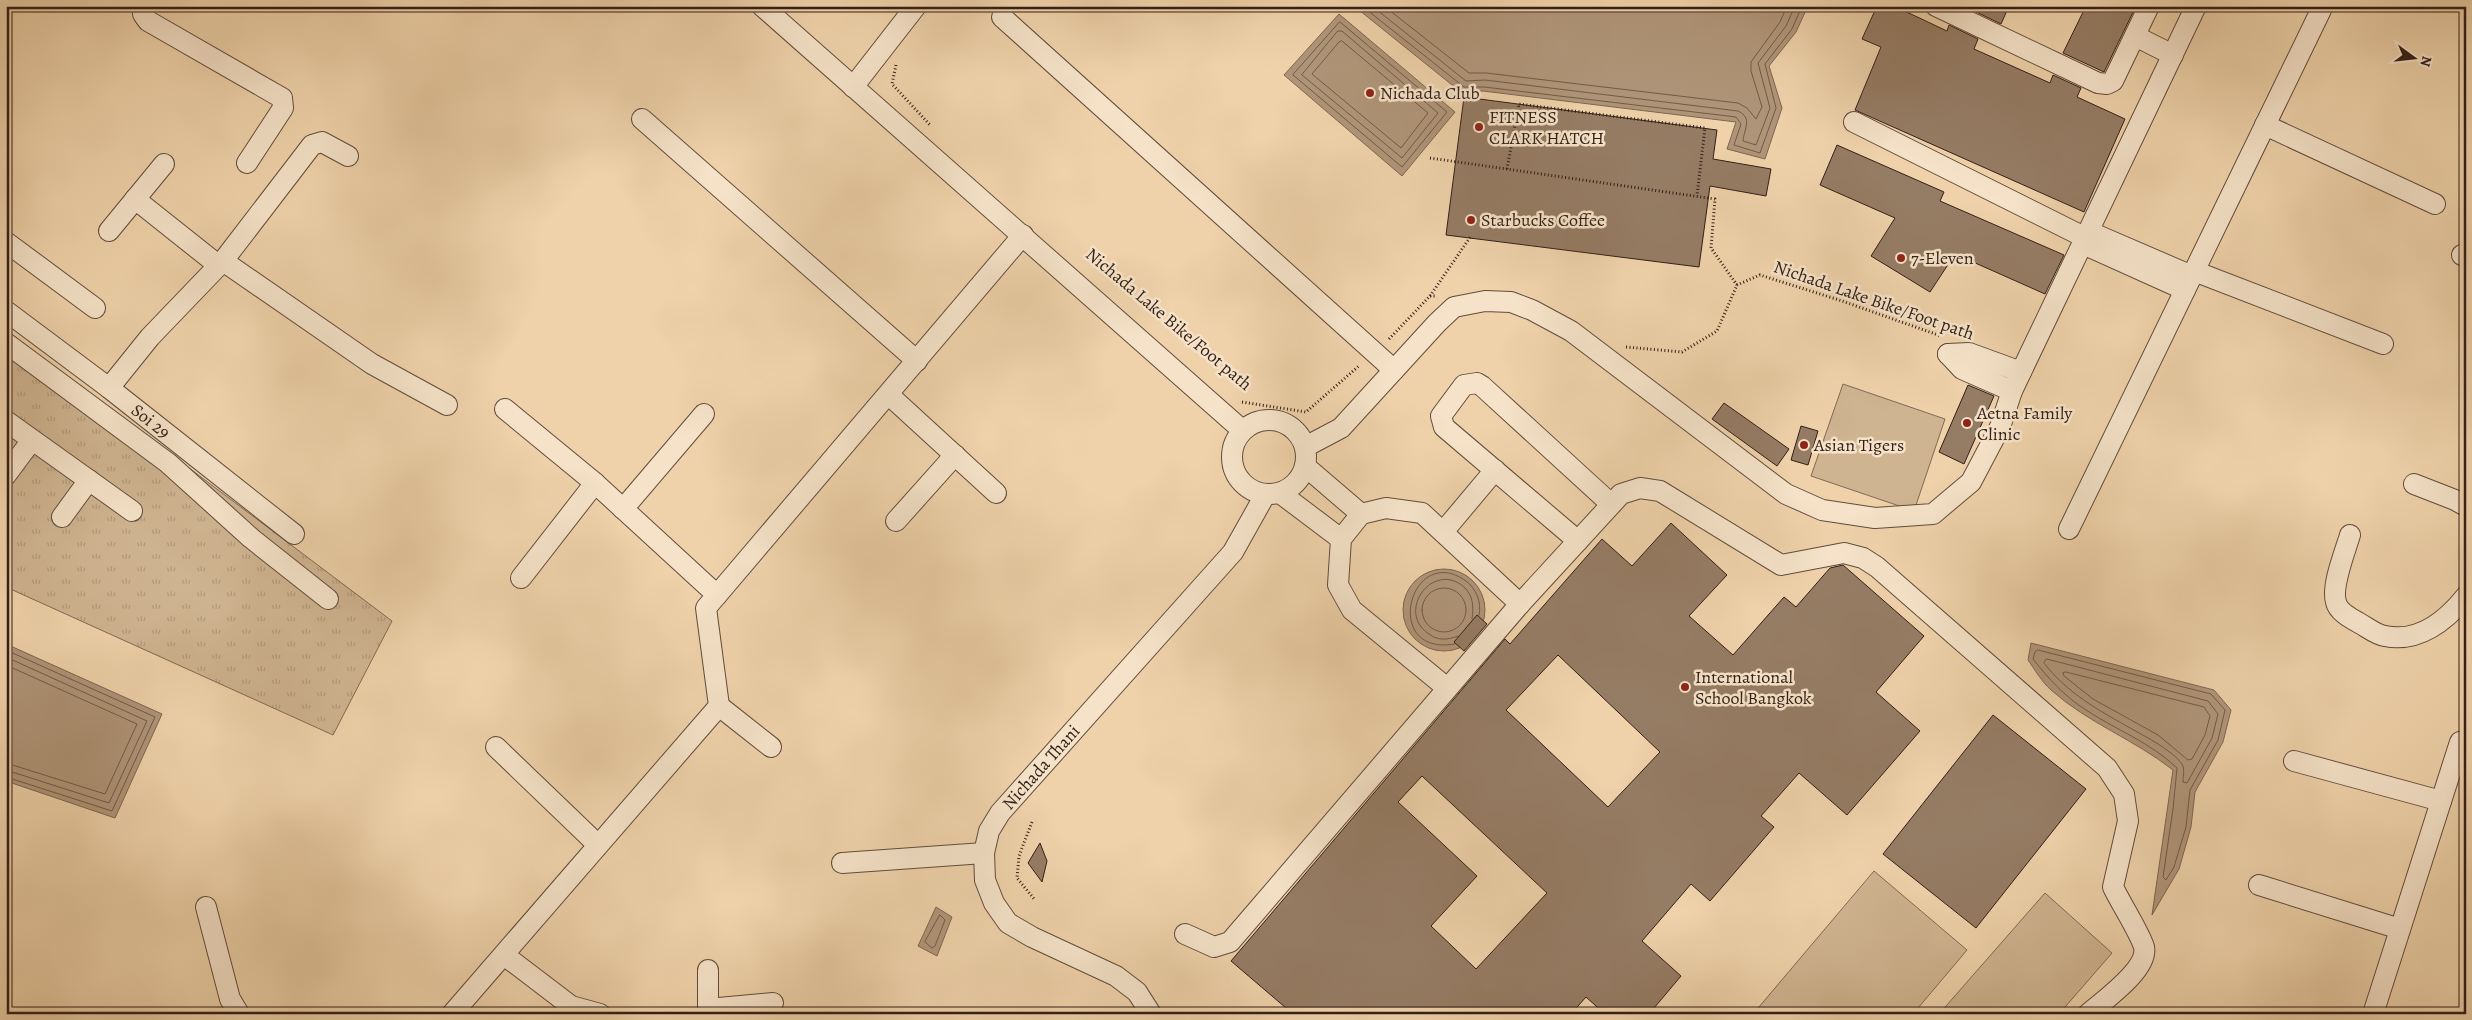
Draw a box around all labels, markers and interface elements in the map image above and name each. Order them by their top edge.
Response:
north arrow [2390,32,2440,82]
text: N [2416,54,2437,69]
place label: Nichada Club [1380,81,1480,105]
marker: Nichada Club [1364,87,1376,99]
place label: FITNESS CLARK HATCH [1489,105,1604,150]
marker: FITNESS CLARK HATCH [1473,121,1485,133]
place label: Starbucks Coffee [1481,208,1605,232]
marker: Starbucks Coffee [1465,214,1477,226]
street label: Nichada Lake Bike/Foot path [1081,242,1258,396]
place label: 7-Eleven [1911,246,1974,270]
marker: 7-Eleven [1895,252,1907,264]
street label: Nichada Lake Bike/Foot path [1771,254,1978,346]
street label: Soi 29 [126,398,175,444]
place label: Aetna Family Clinic [1976,401,2073,446]
marker: Aetna Family Clinic [1961,417,1973,429]
place label: Asian Tigers [1813,433,1904,457]
marker: Asian Tigers [1798,439,1810,451]
place label: International School Bangkok [1695,665,1812,710]
marker: International School Bangkok [1679,681,1691,693]
street label: Nichada Thani [996,720,1085,815]

